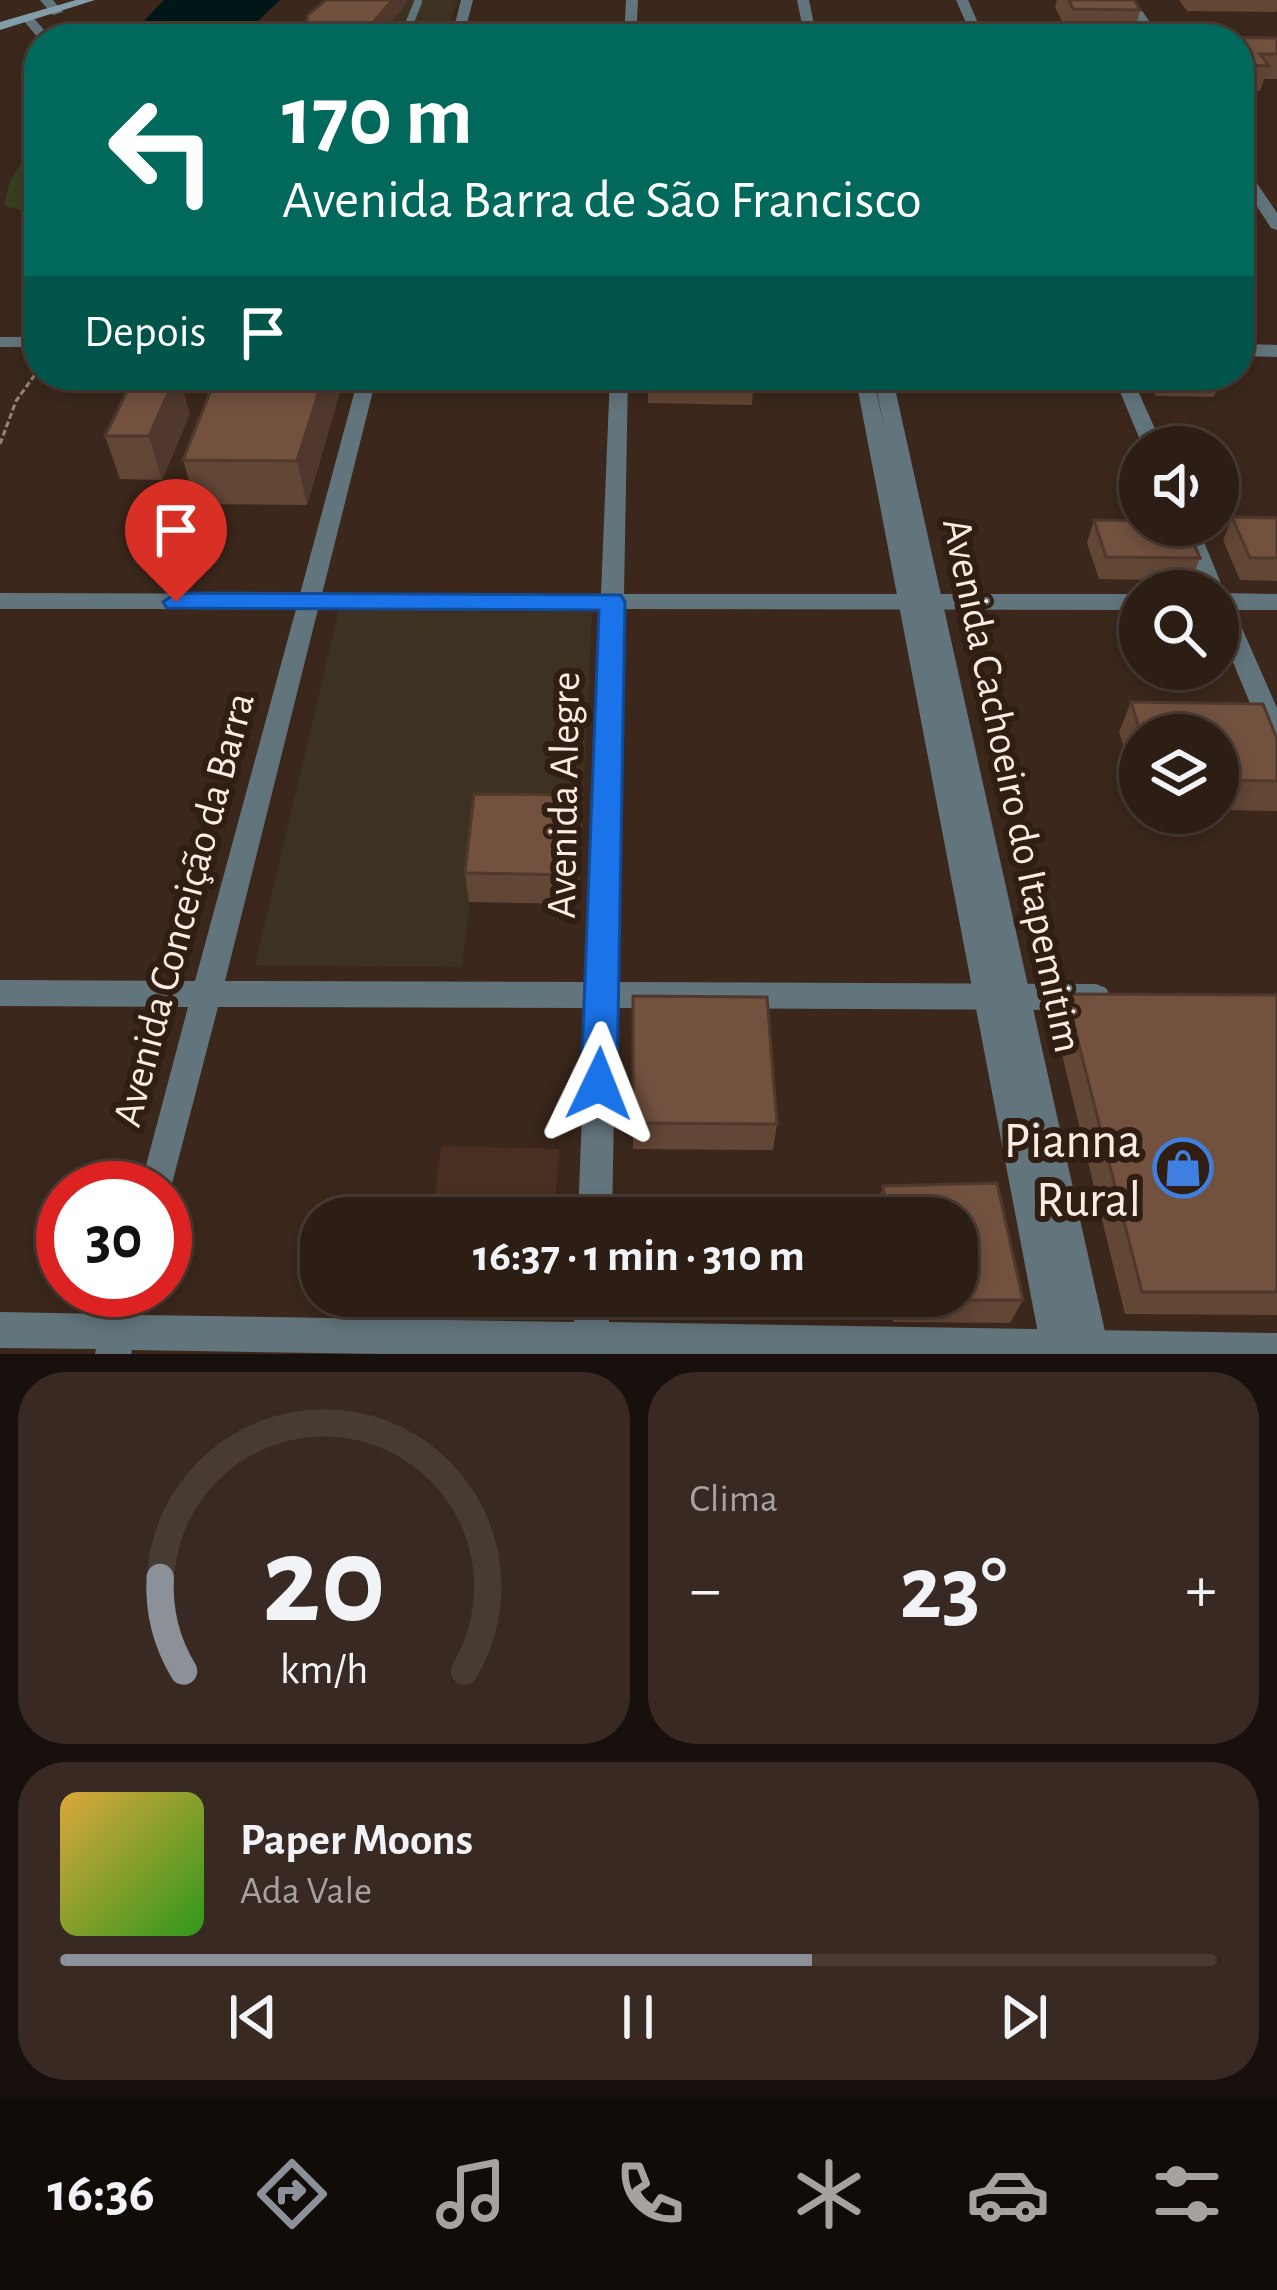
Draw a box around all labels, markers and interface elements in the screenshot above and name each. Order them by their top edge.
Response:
icon: left [84,72,240,228]
text: 170 m [282,76,473,160]
text: Avenida Barra de São Francisco [282,174,922,228]
icon: arrive [230,300,296,366]
text: Depois [84,310,206,355]
map controls [1119,426,1239,834]
button: sound [1119,426,1239,546]
pin [125,479,227,602]
icon: arrive [143,497,209,563]
street label: Avenida Cachoeiro do Itapemitim [935,515,1089,1056]
button: search [1119,570,1239,690]
street label: Avenida Alegre [541,671,587,919]
street label: Avenida Conceição da Barra [106,688,262,1131]
button: layers [1119,714,1239,834]
position arrow [536,1021,662,1147]
place label: Pianna Rural [1003,1116,1141,1226]
shop icon: Pianna Rural [1152,1137,1214,1199]
speed limit sign: 30 [36,1161,192,1317]
text: 16:37 · 1 min · 310 m [473,1234,805,1279]
text: Clima [690,1480,778,1519]
text: 20 [262,1520,386,1645]
text: 23° [899,1545,1007,1635]
text: − [690,1557,721,1623]
text: + [1185,1557,1217,1623]
text: km/h [280,1649,368,1692]
text: Paper Moons [240,1818,473,1863]
text: Ada Vale [240,1872,372,1911]
icon: previous [220,1984,286,2050]
icon: pause [605,1984,671,2050]
icon: next [991,1984,1057,2050]
icon: directions [250,2152,334,2236]
icon: music [429,2152,513,2236]
icon: phone [608,2152,692,2236]
icon: climate [787,2152,871,2236]
icon: car [966,2152,1050,2236]
icon: filters [1145,2152,1229,2236]
text: 16:36 [48,2167,155,2221]

